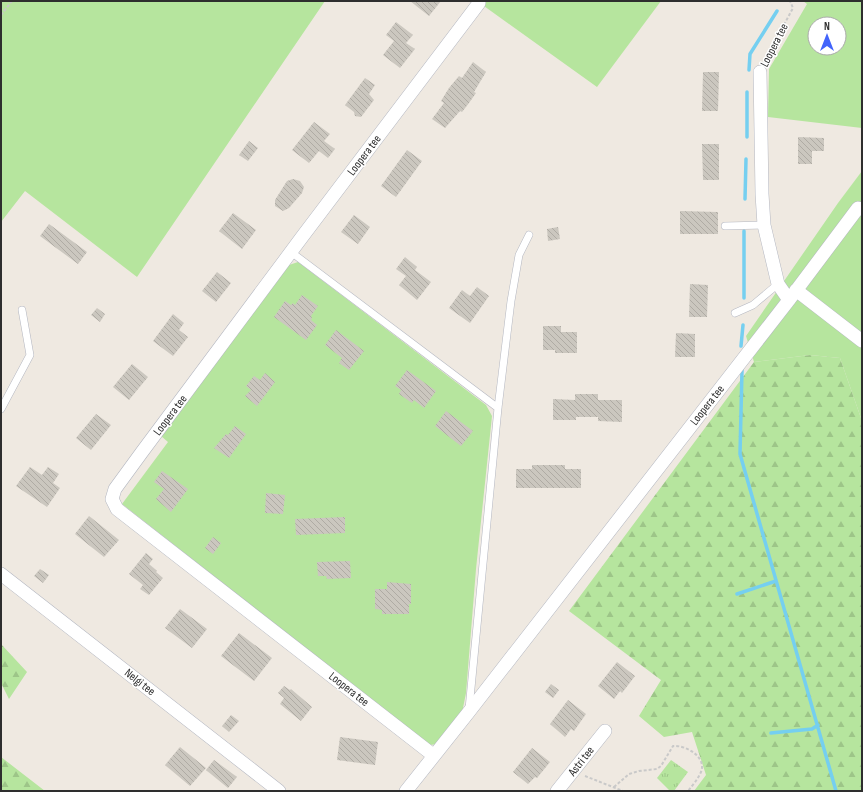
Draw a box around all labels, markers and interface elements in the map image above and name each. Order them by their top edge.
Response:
north arrow [807,16,847,56]
text: N [824,20,830,33]
street label: Loopera tee [757,21,792,70]
street label: Loopera tee [344,132,385,179]
street label: Loopera tee [687,382,728,428]
street label: Loopera tee [150,392,191,439]
street label: Nelgi tee [121,666,158,699]
street label: Loopera tee [326,669,372,710]
street label: Astri tee [564,743,598,780]

